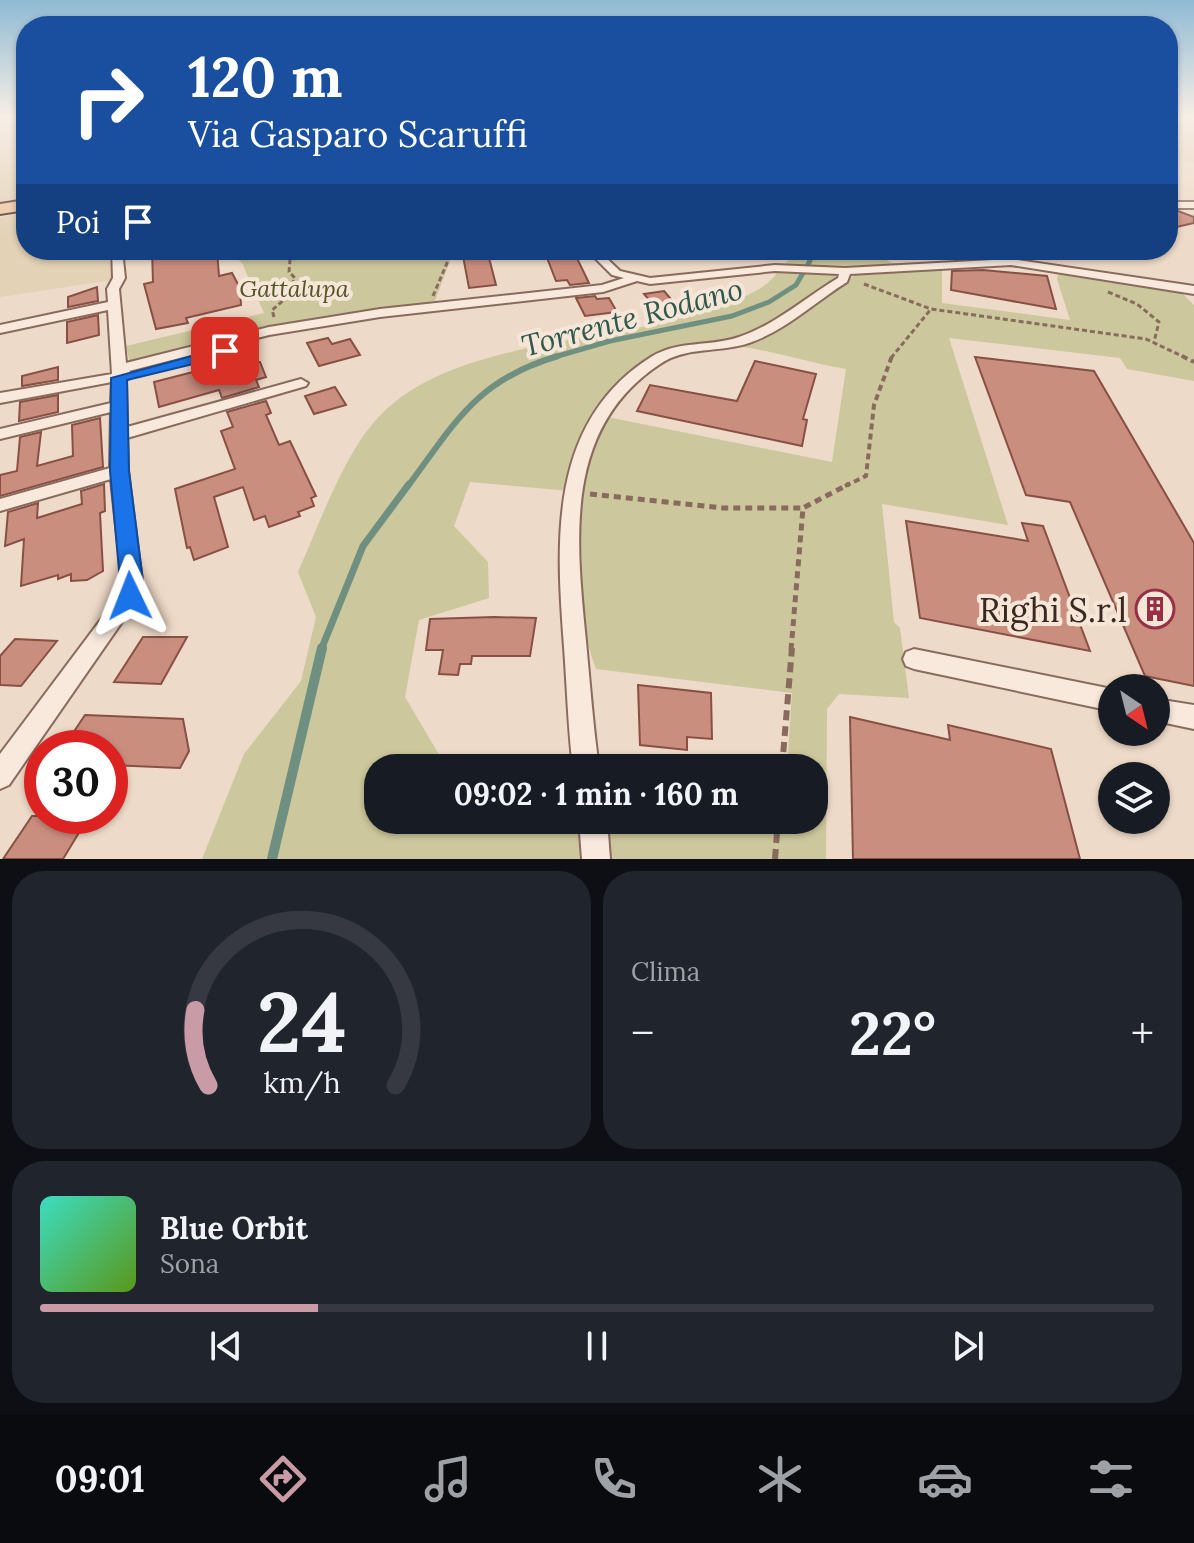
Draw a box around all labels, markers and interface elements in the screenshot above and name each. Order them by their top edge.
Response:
text: 120 m [188,41,342,112]
icon: right [56,48,160,152]
text: Via Gasparo Scaruffi [188,111,528,157]
icon: arrive [116,200,160,244]
text: Poi [56,203,100,241]
water label: Torrente Rodano [517,269,747,365]
park label: Gattalupa [239,273,350,304]
pin [191,317,259,385]
icon: arrive [203,329,247,373]
position arrow [88,554,172,638]
place label: Righi S.r.l [979,588,1127,632]
building icon: Righi S.r.l [1134,588,1176,630]
north arrow [1098,674,1170,746]
map controls [1098,674,1170,834]
speed limit sign: 30 [24,730,128,834]
button: layers [1098,762,1170,834]
text: 09:02 · 1 min · 160 m [454,775,738,813]
text: Clima [631,955,700,988]
text: 24 [257,968,346,1075]
text: 22° [849,995,936,1071]
text: − [631,1005,654,1061]
text: + [1131,1005,1154,1061]
text: km/h [263,1064,340,1101]
text: Blue Orbit [160,1209,308,1247]
text: Sona [160,1247,219,1280]
icon: previous [204,1324,248,1368]
icon: pause [575,1324,619,1368]
icon: next [946,1324,990,1368]
icon: directions [255,1451,311,1507]
icon: music [420,1451,476,1507]
icon: phone [586,1451,642,1507]
icon: climate [752,1451,808,1507]
icon: car [917,1451,973,1507]
icon: filters [1083,1451,1139,1507]
text: 09:01 [55,1456,145,1502]

